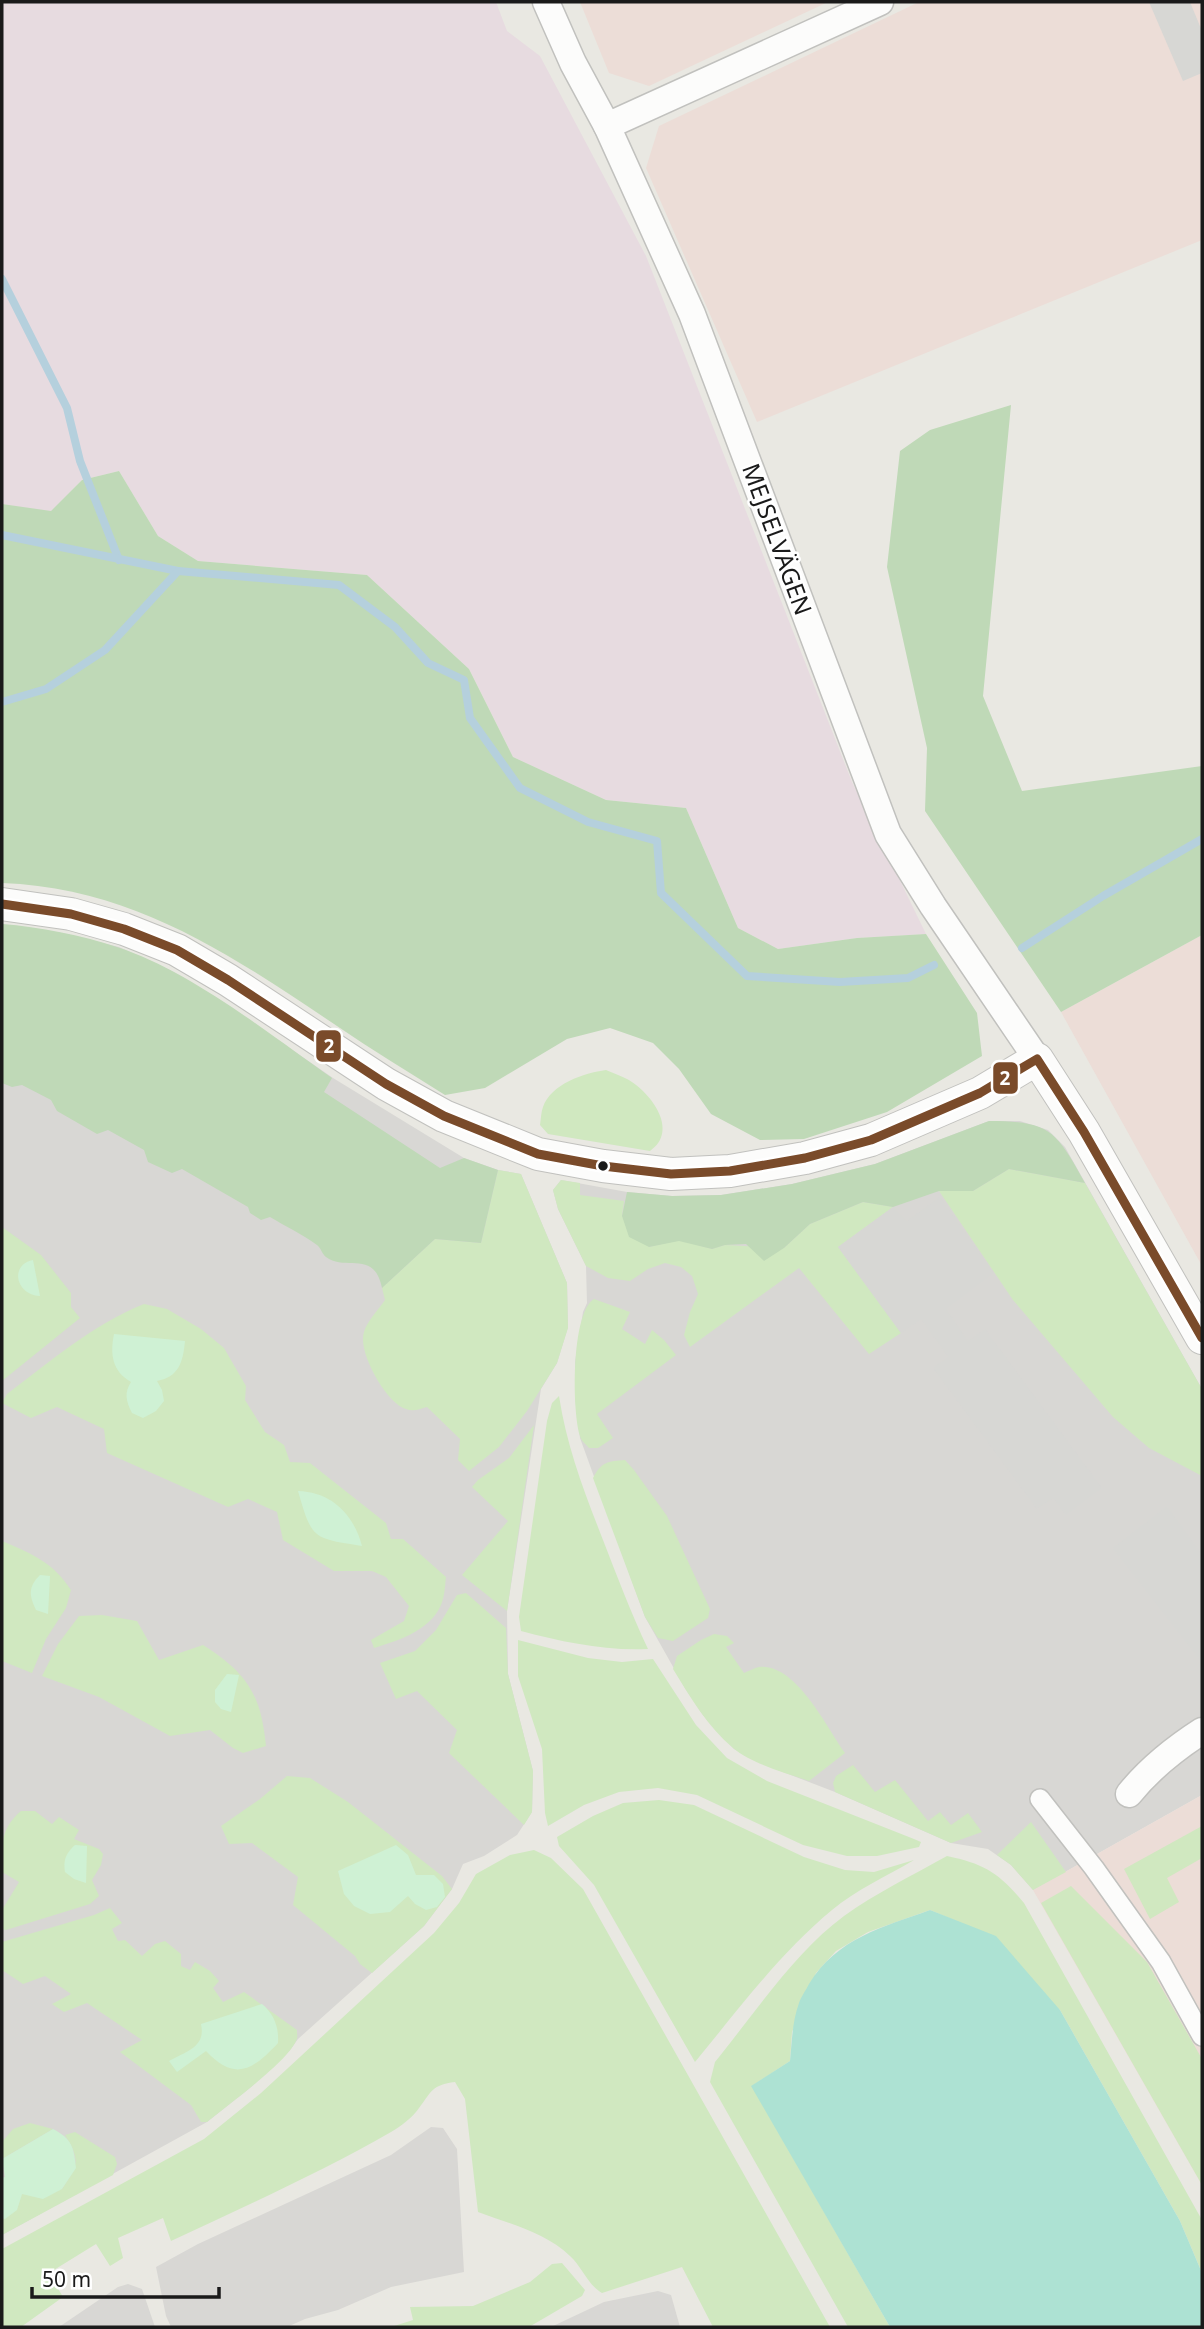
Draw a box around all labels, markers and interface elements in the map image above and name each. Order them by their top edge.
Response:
street label: MEJSELVÄGEN [735,459,821,619]
line badge: 2 [315,1029,342,1063]
text: 2 [324,1033,335,1059]
line badge: 2 [992,1061,1019,1095]
text: 2 [1000,1065,1011,1091]
unlabelled marker [596,1159,610,1173]
scale bar [32,2256,219,2300]
text: 50 m [42,2265,91,2293]

